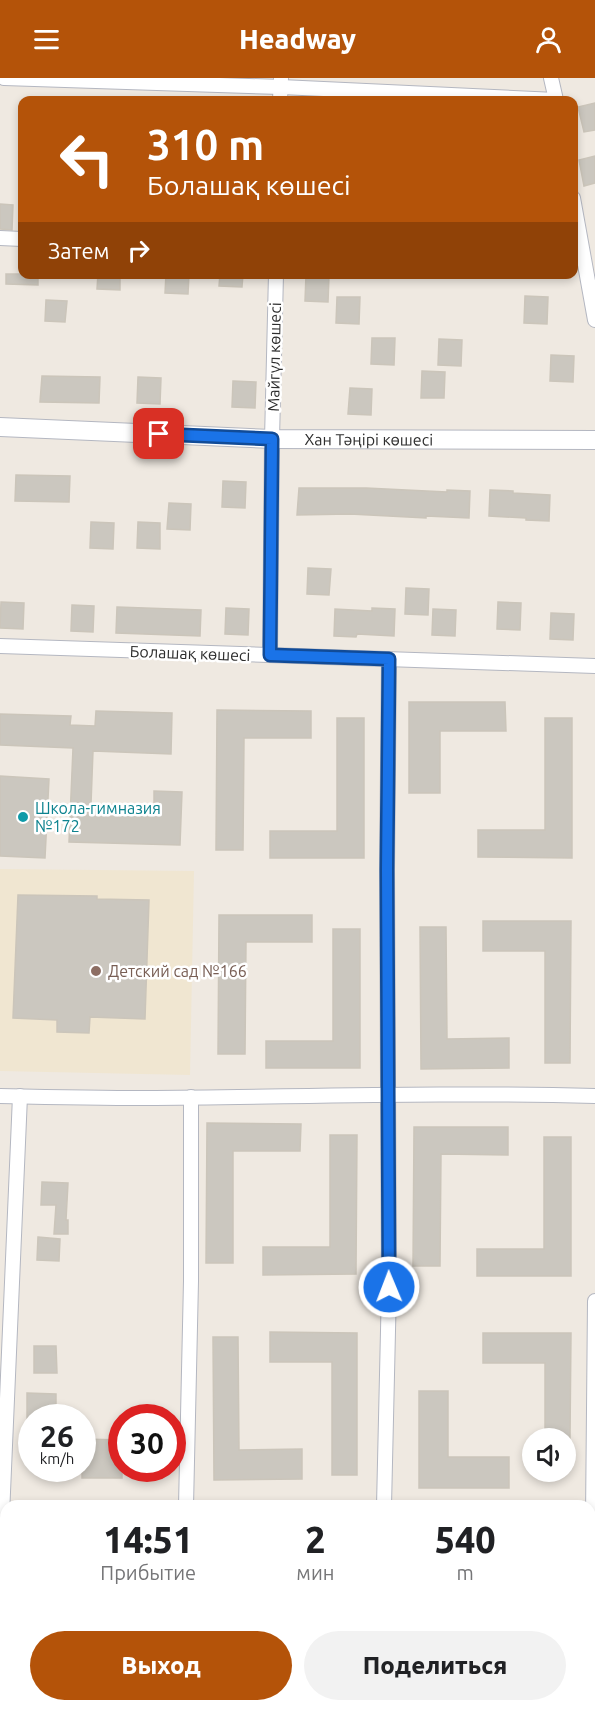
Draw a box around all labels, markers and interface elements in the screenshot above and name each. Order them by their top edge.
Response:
icon: menu [30,23,63,56]
icon: person [532,23,565,56]
text: Headway [239,24,356,54]
icon: left [48,120,126,198]
text: 310 m [147,121,264,168]
text: Болашақ көшесі [147,170,351,200]
icon: right [122,234,155,267]
text: Затем [48,238,110,263]
street label: Майгүл көшесі [264,302,284,412]
pin [133,408,184,459]
icon: arrive [142,417,175,450]
street label: Хан Тәңірі көшесі [304,430,433,448]
street label: Болашақ көшесі [129,642,251,664]
place label: Школа-гимназия №172 [35,799,161,835]
marker: Школа-гимназия №172 [16,810,30,824]
place label: Детский сад №166 [108,962,247,980]
marker: Детский сад №166 [89,964,103,978]
position arrow [357,1255,421,1319]
speed limit sign: 30 [108,1404,186,1482]
text: 26 [40,1419,74,1453]
map controls [522,1428,576,1482]
button: sound [522,1428,576,1482]
text: km/h [40,1450,74,1467]
text: 14:51 [103,1519,193,1560]
text: 2 [305,1519,326,1560]
text: 540 [435,1519,496,1560]
text: Прибытие [100,1561,196,1584]
text: мин [296,1561,334,1584]
text: m [457,1561,474,1584]
button: Выход [30,1631,292,1700]
button: Поделиться [304,1631,566,1700]

